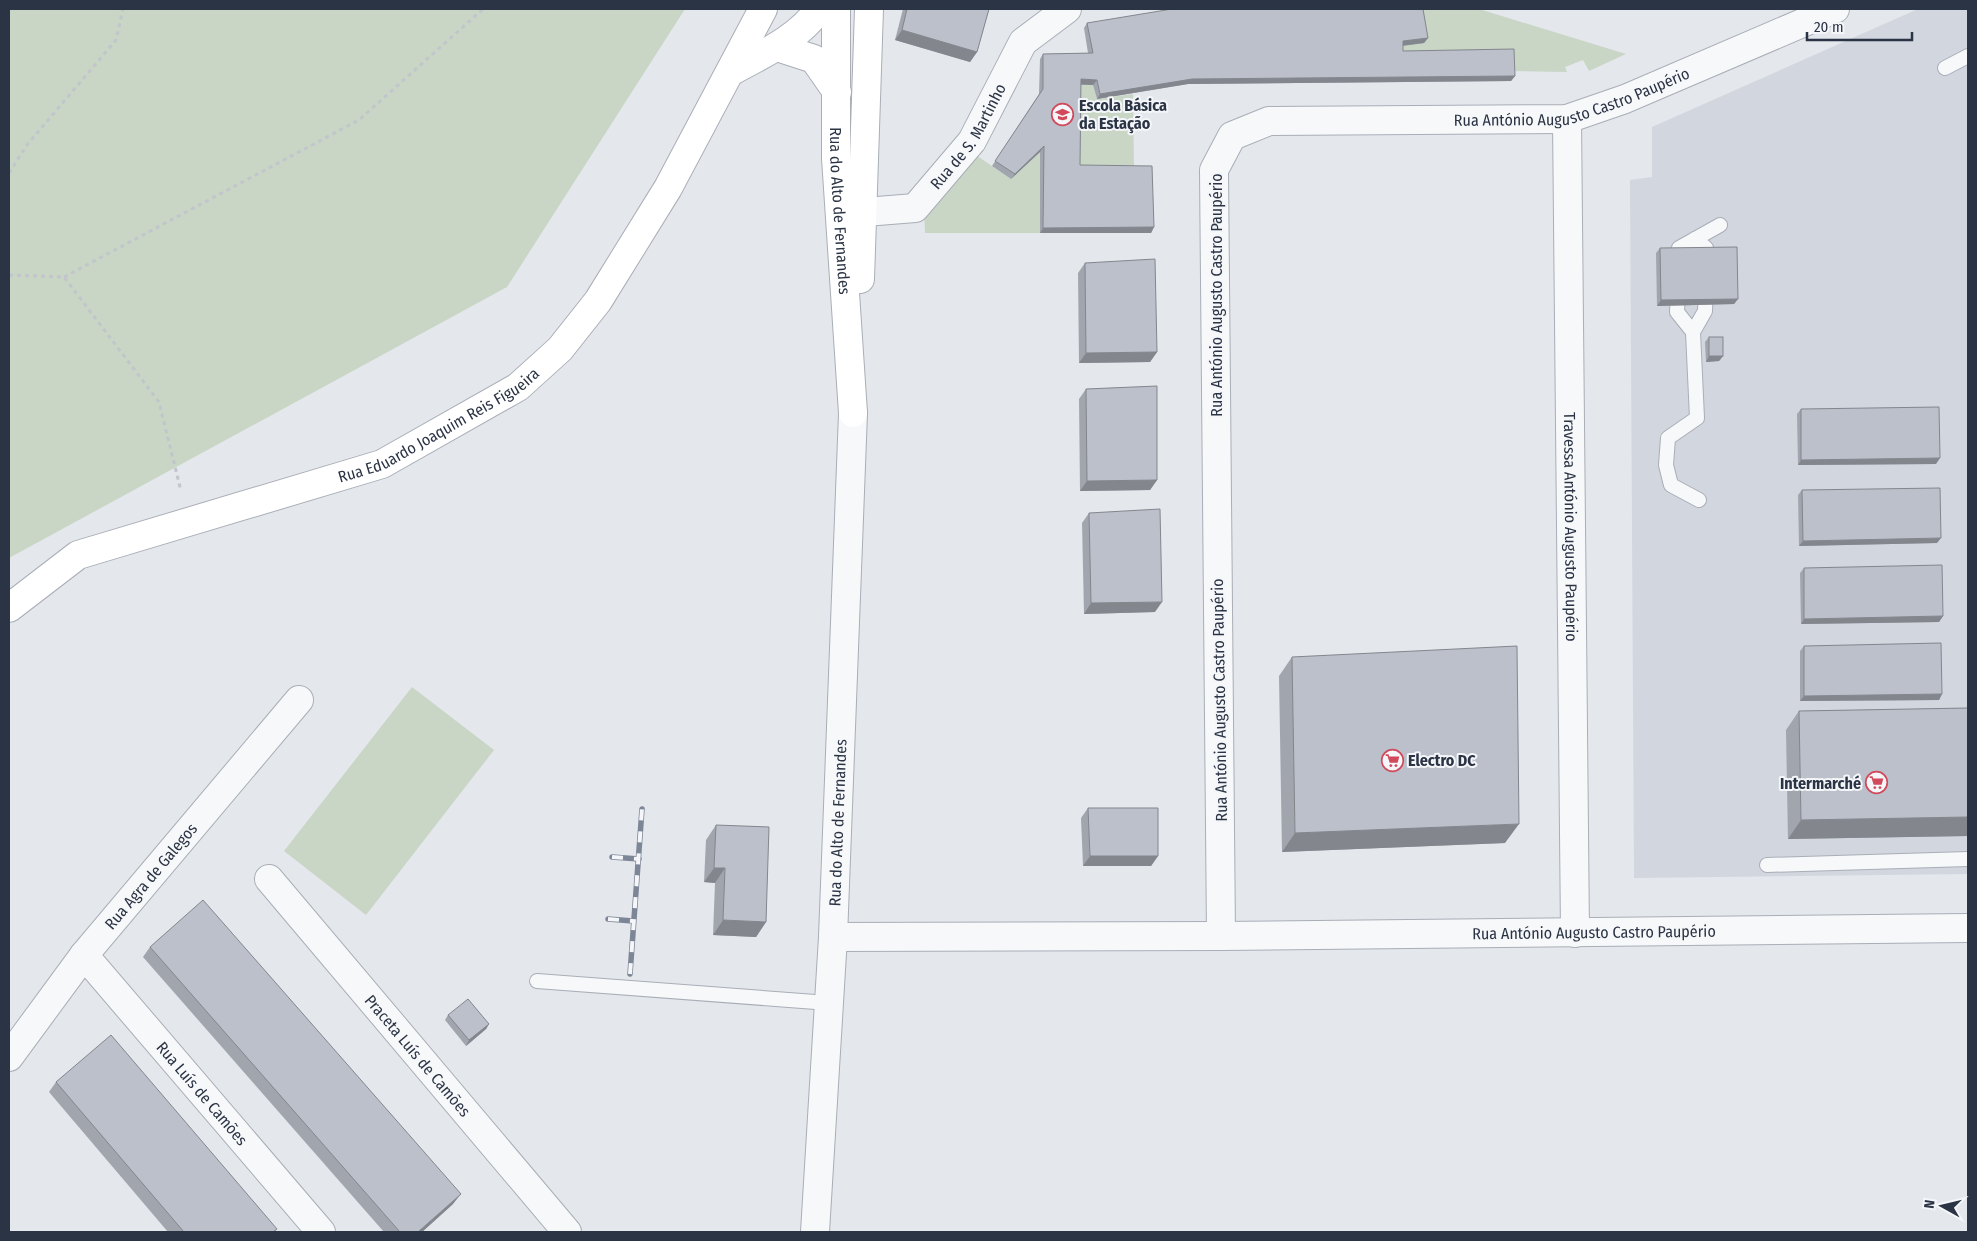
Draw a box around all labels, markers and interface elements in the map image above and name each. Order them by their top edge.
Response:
scale bar [1807,10,1912,42]
text: 20 m [1814,18,1844,36]
street label: Rua António Augusto Castro Paupério [1454,64,1692,130]
street label: Rua de S. Martinho [926,80,1010,193]
place label: Escola Básica da Estação [1079,96,1167,134]
school or university icon: Escola Básica da Estação [1051,102,1075,126]
street label: Rua do Alto de Fernandes [826,127,854,295]
street label: Rua António Augusto Castro Paupério [1207,173,1226,417]
street label: Rua Eduardo Joaquim Reis Figueira [336,364,543,487]
street label: Travessa António Augusto Paupério [1560,412,1581,642]
street label: Rua António Augusto Castro Paupério [1208,578,1231,822]
street label: Rua do Alto de Fernandes [825,738,851,907]
supermarket icon: Electro DC [1380,748,1404,772]
place label: Electro DC [1408,751,1476,770]
supermarket icon: Intermarché [1865,771,1889,795]
place label: Intermarché [1780,774,1861,793]
street label: Rua Agra de Galegos [101,819,201,933]
street label: Rua António Augusto Castro Paupério [1472,922,1716,943]
street label: Praceta Luís de Camões [361,991,475,1121]
street label: Rua Luís de Camões [152,1038,252,1149]
north arrow [1917,1181,1967,1231]
text: N [1921,1199,1939,1210]

